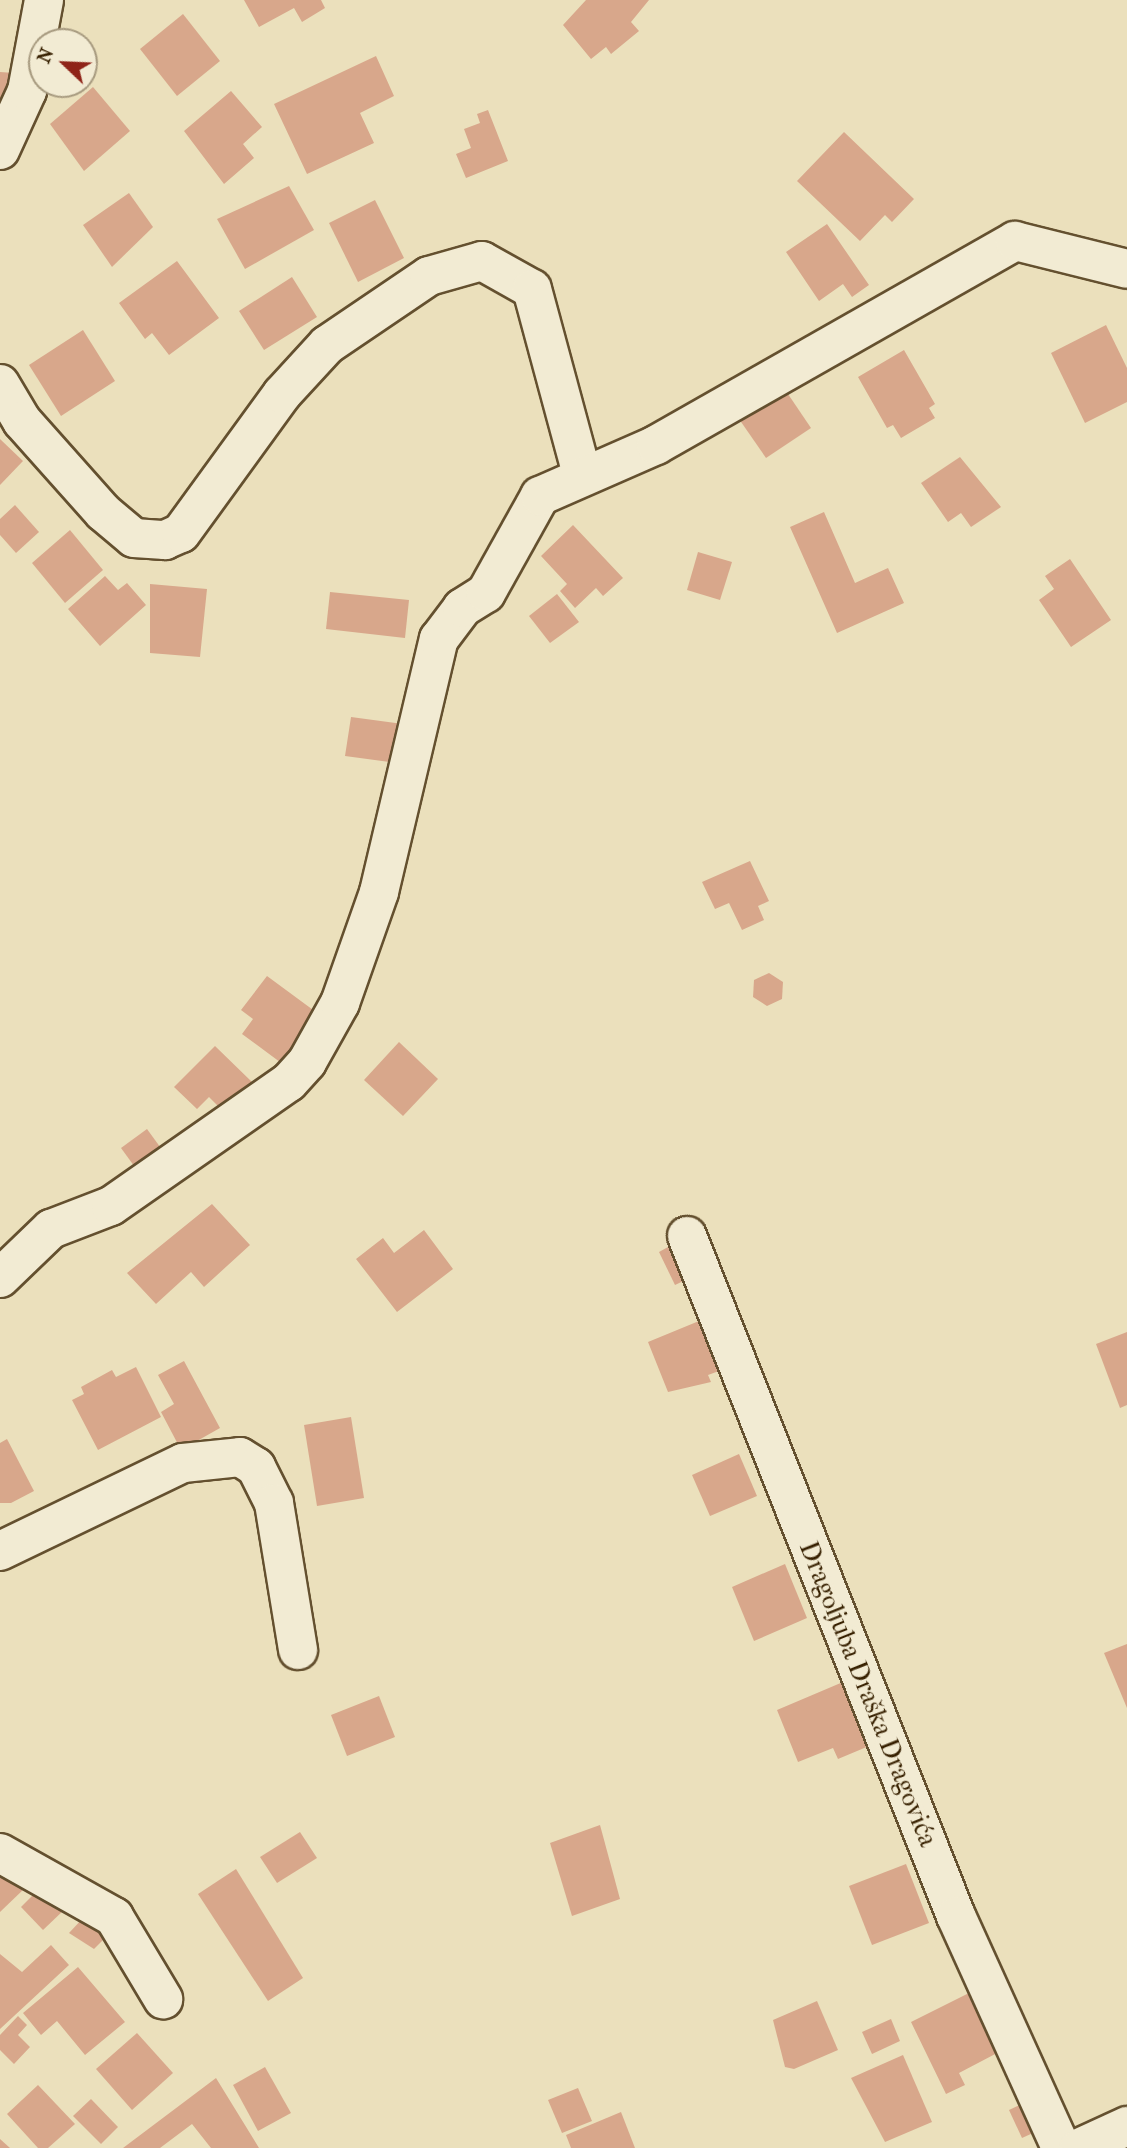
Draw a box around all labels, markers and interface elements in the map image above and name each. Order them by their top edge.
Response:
north arrow [28,28,98,98]
text: N [33,45,58,67]
street label: Dragoljuba Draška Dragovića [792,1537,944,1851]

